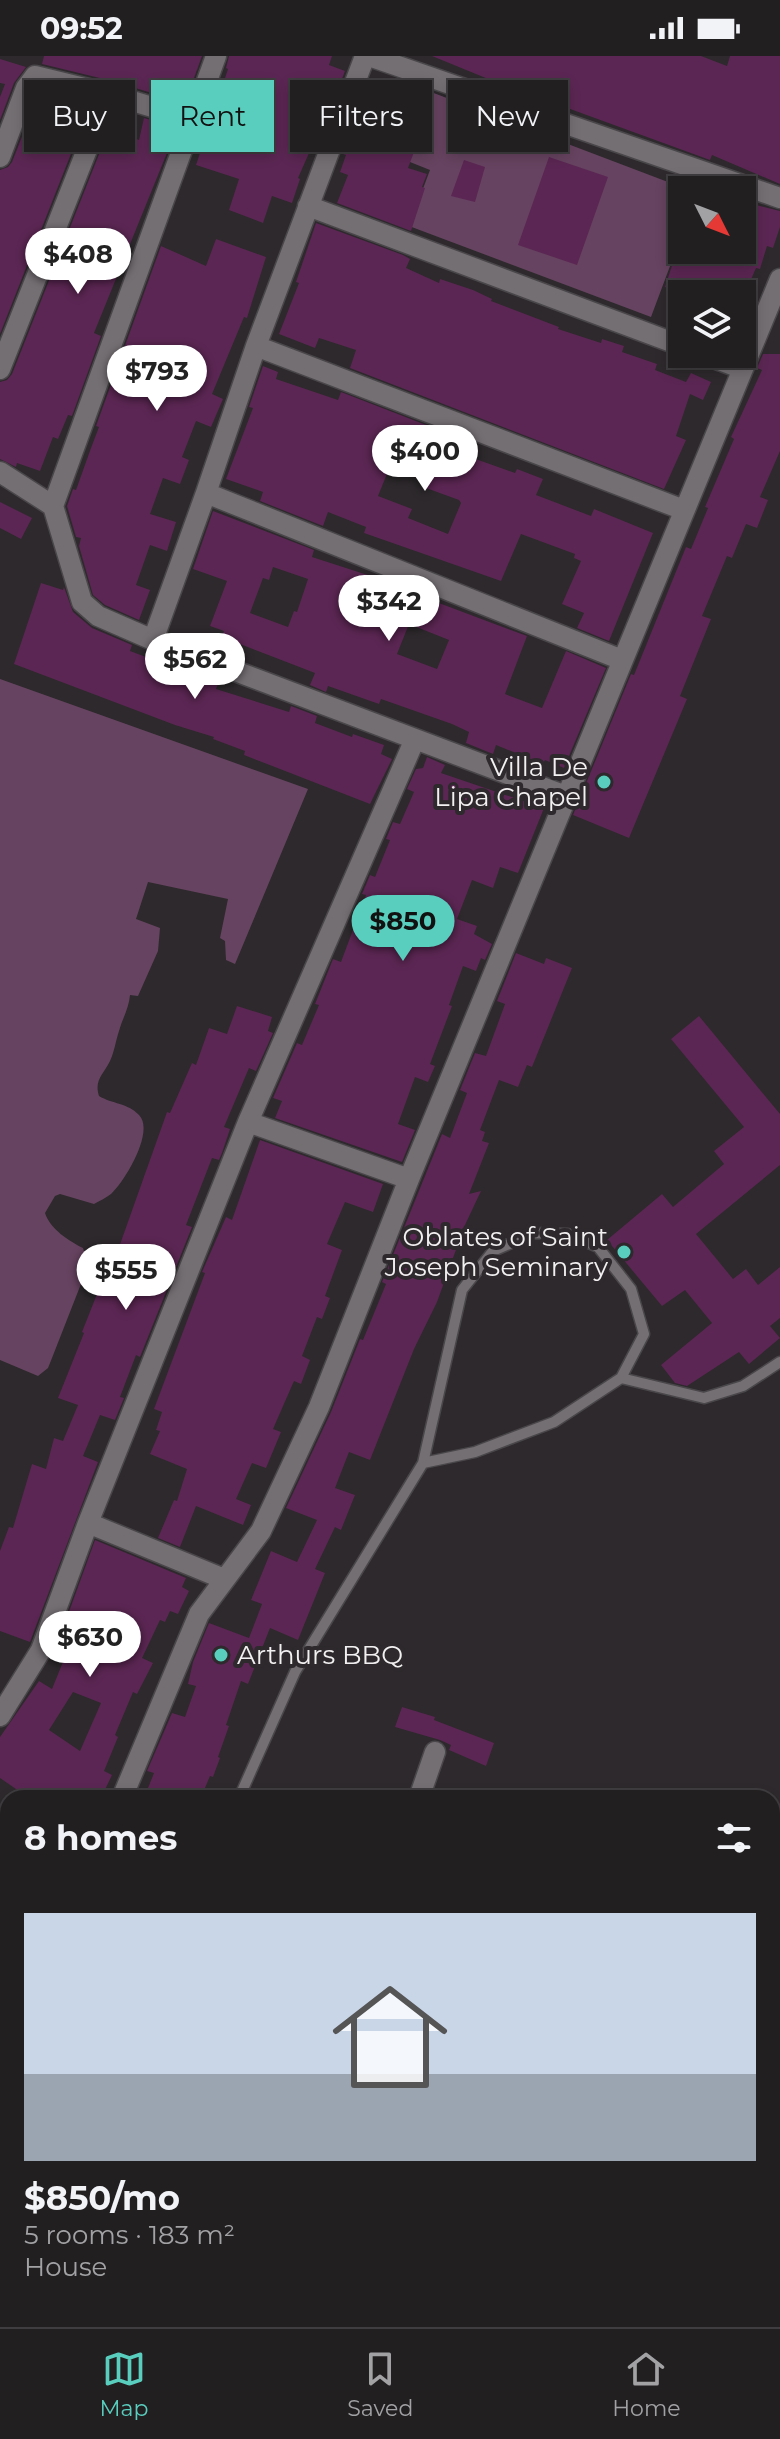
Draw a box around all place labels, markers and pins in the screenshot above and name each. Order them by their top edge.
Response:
pin: $408 [31,228,125,296]
pin: $793 [110,345,204,413]
pin: $400 [378,425,472,493]
pin: $342 [342,575,436,643]
pin: $562 [148,633,242,701]
place label: Villa De Lipa Chapel [434,751,588,813]
marker: Villa De Lipa Chapel [595,773,613,791]
pin: $850 [356,895,450,963]
place label: Oblates of Saint Joseph Seminary [384,1221,609,1283]
marker: Oblates of Saint Joseph Seminary [615,1243,633,1261]
pin: $555 [79,1244,173,1312]
pin: $630 [43,1611,137,1679]
place label: Arthurs BBQ [237,1639,403,1671]
marker: Arthurs BBQ [212,1646,230,1664]

